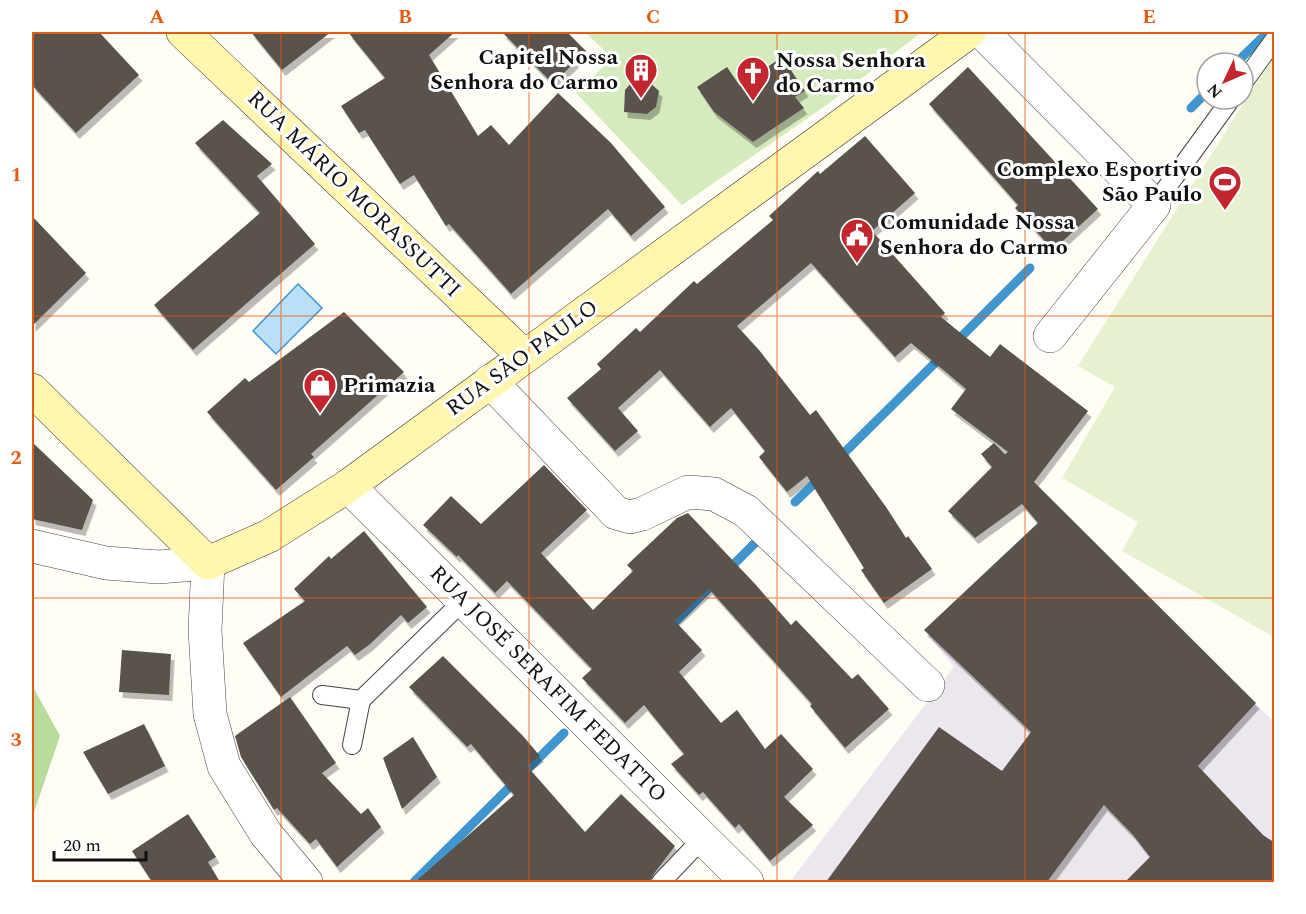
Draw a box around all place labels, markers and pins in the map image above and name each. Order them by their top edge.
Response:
place label: Capitel Nossa Senhora do Carmo [430,41,619,99]
place label: Nossa Senhora do Carmo [776,44,926,102]
building icon: Capitel Nossa Senhora do Carmo [623,52,659,99]
church icon: Nossa Senhora do Carmo [735,55,771,102]
place label: Complexo Esportivo São Paulo [997,153,1202,211]
sports icon: Complexo Esportivo São Paulo [1207,164,1243,211]
place label: Comunidade Nossa Senhora do Carmo [880,206,1076,264]
public building icon: Comunidade Nossa Senhora do Carmo [839,217,875,264]
shop icon: Primazia [302,367,338,414]
place label: Primazia [343,369,436,402]

